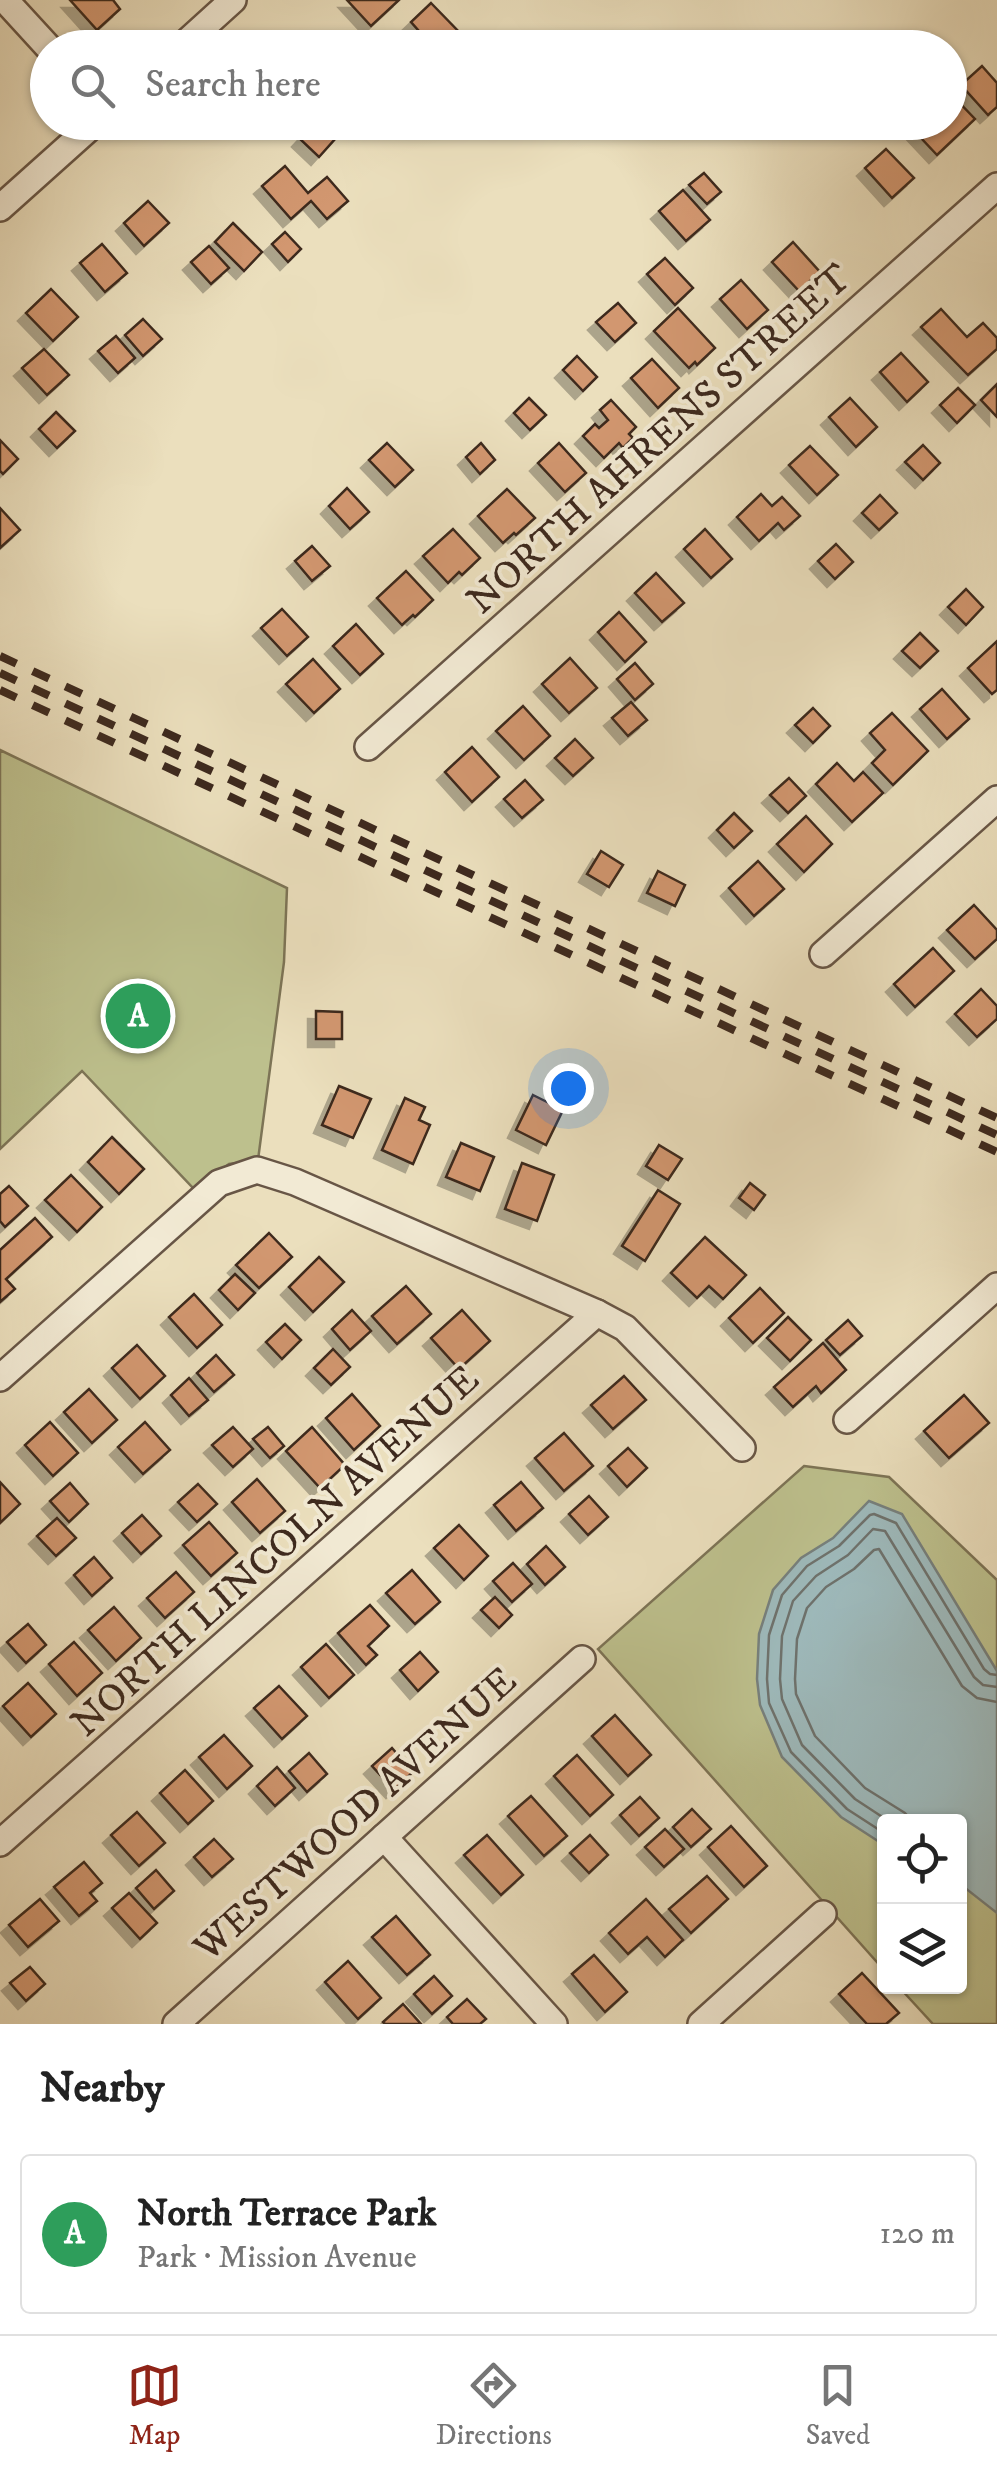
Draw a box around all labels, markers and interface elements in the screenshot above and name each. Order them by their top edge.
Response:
search box [30,30,967,140]
icon: search [65,58,120,113]
text: Search here [145,61,321,109]
street label: NORTH AHRENS STREET [457,254,863,626]
pin: A [106,978,170,1054]
your location [543,1063,594,1114]
street label: NORTH LINCOLN AVENUE [62,1356,490,1749]
street label: WESTWOOD AVENUE [183,1657,528,1974]
map controls [877,1814,967,1994]
button: locate [877,1814,967,1904]
button: layers [877,1904,967,1994]
text: Nearby [40,2063,164,2115]
text: North Terrace Park [137,2190,436,2238]
text: A [64,2214,85,2254]
text: 120 m [879,2214,955,2254]
text: Park · Mission Avenue [137,2238,417,2278]
tab: Map [127,2358,182,2453]
tab: Directions [436,2358,552,2453]
tab: Saved [806,2358,870,2453]

